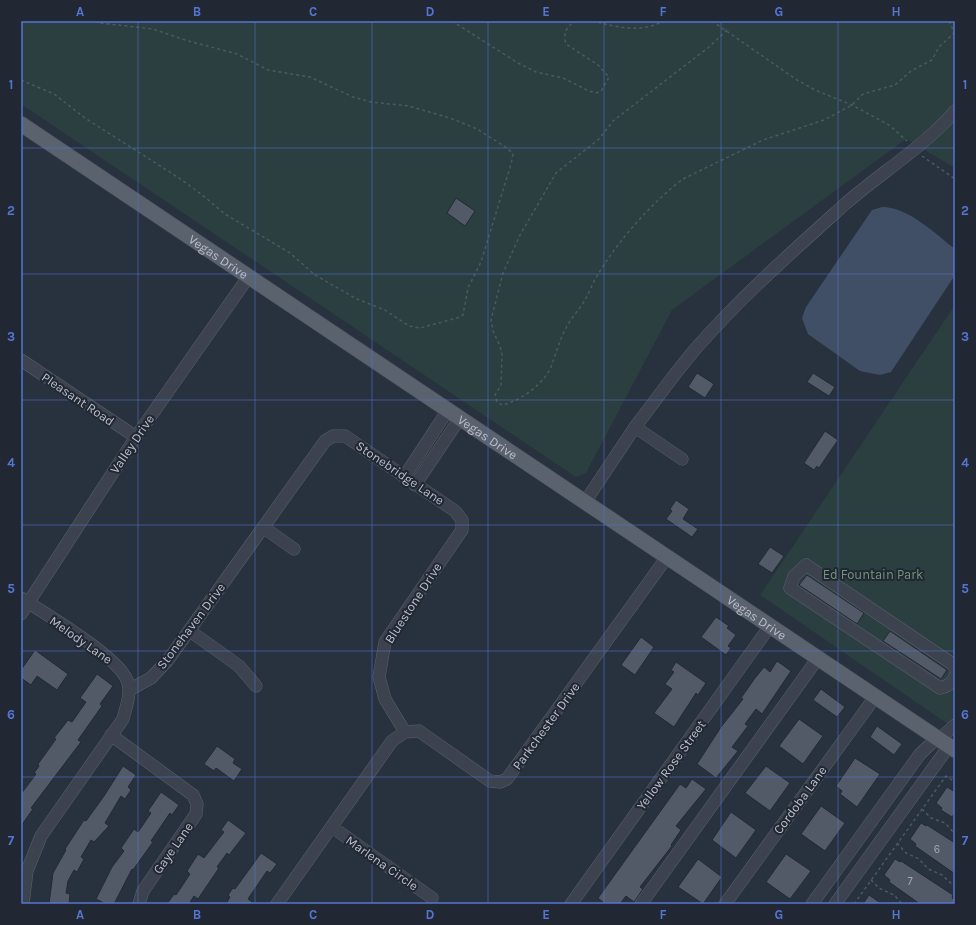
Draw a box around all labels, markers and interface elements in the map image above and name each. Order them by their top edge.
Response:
text: A [76,4,84,19]
text: B [193,4,201,19]
text: C [309,4,317,19]
text: D [426,4,435,19]
text: E [542,4,550,19]
text: F [659,4,667,19]
text: G [775,4,783,19]
text: H [891,4,901,19]
text: 1 [9,77,13,92]
text: 1 [963,77,967,92]
text: 2 [7,203,15,218]
text: 2 [961,203,969,218]
street label: Vegas Drive [186,231,252,282]
text: 3 [7,329,15,344]
text: 3 [961,329,969,344]
street label: Pleasant Road [39,369,117,429]
street label: Valley Drive [107,412,157,476]
street label: Vegas Drive [455,412,521,462]
street label: Stonebridge Lane [353,438,447,508]
text: 4 [7,455,15,470]
text: 4 [961,455,969,470]
street label: Bluestone Drive [381,560,445,646]
park label: Ed Fountain Park [823,567,923,582]
street label: Stonehaven Drive [154,580,228,672]
text: 5 [7,581,15,596]
text: 5 [961,581,969,596]
street label: Vegas Drive [724,592,790,643]
street label: Melody Lane [47,613,115,667]
street label: Parkchester Drive [509,679,583,773]
text: 6 [7,707,15,722]
text: 6 [961,707,969,722]
street label: Yellow Rose Street [633,717,709,813]
street label: Cordoba Lane [770,763,830,837]
street label: Gaye Lane [150,819,196,877]
text: 7 [8,833,15,848]
street label: Marlena Circle [343,833,421,894]
text: 7 [962,833,969,848]
house number: 6 [934,843,940,856]
house number: 7 [907,875,913,888]
text: A [76,907,84,922]
text: B [193,907,201,922]
text: C [309,907,317,922]
text: D [426,907,435,922]
text: E [542,907,550,922]
text: F [659,907,667,922]
text: G [775,907,783,922]
text: H [891,907,901,922]

